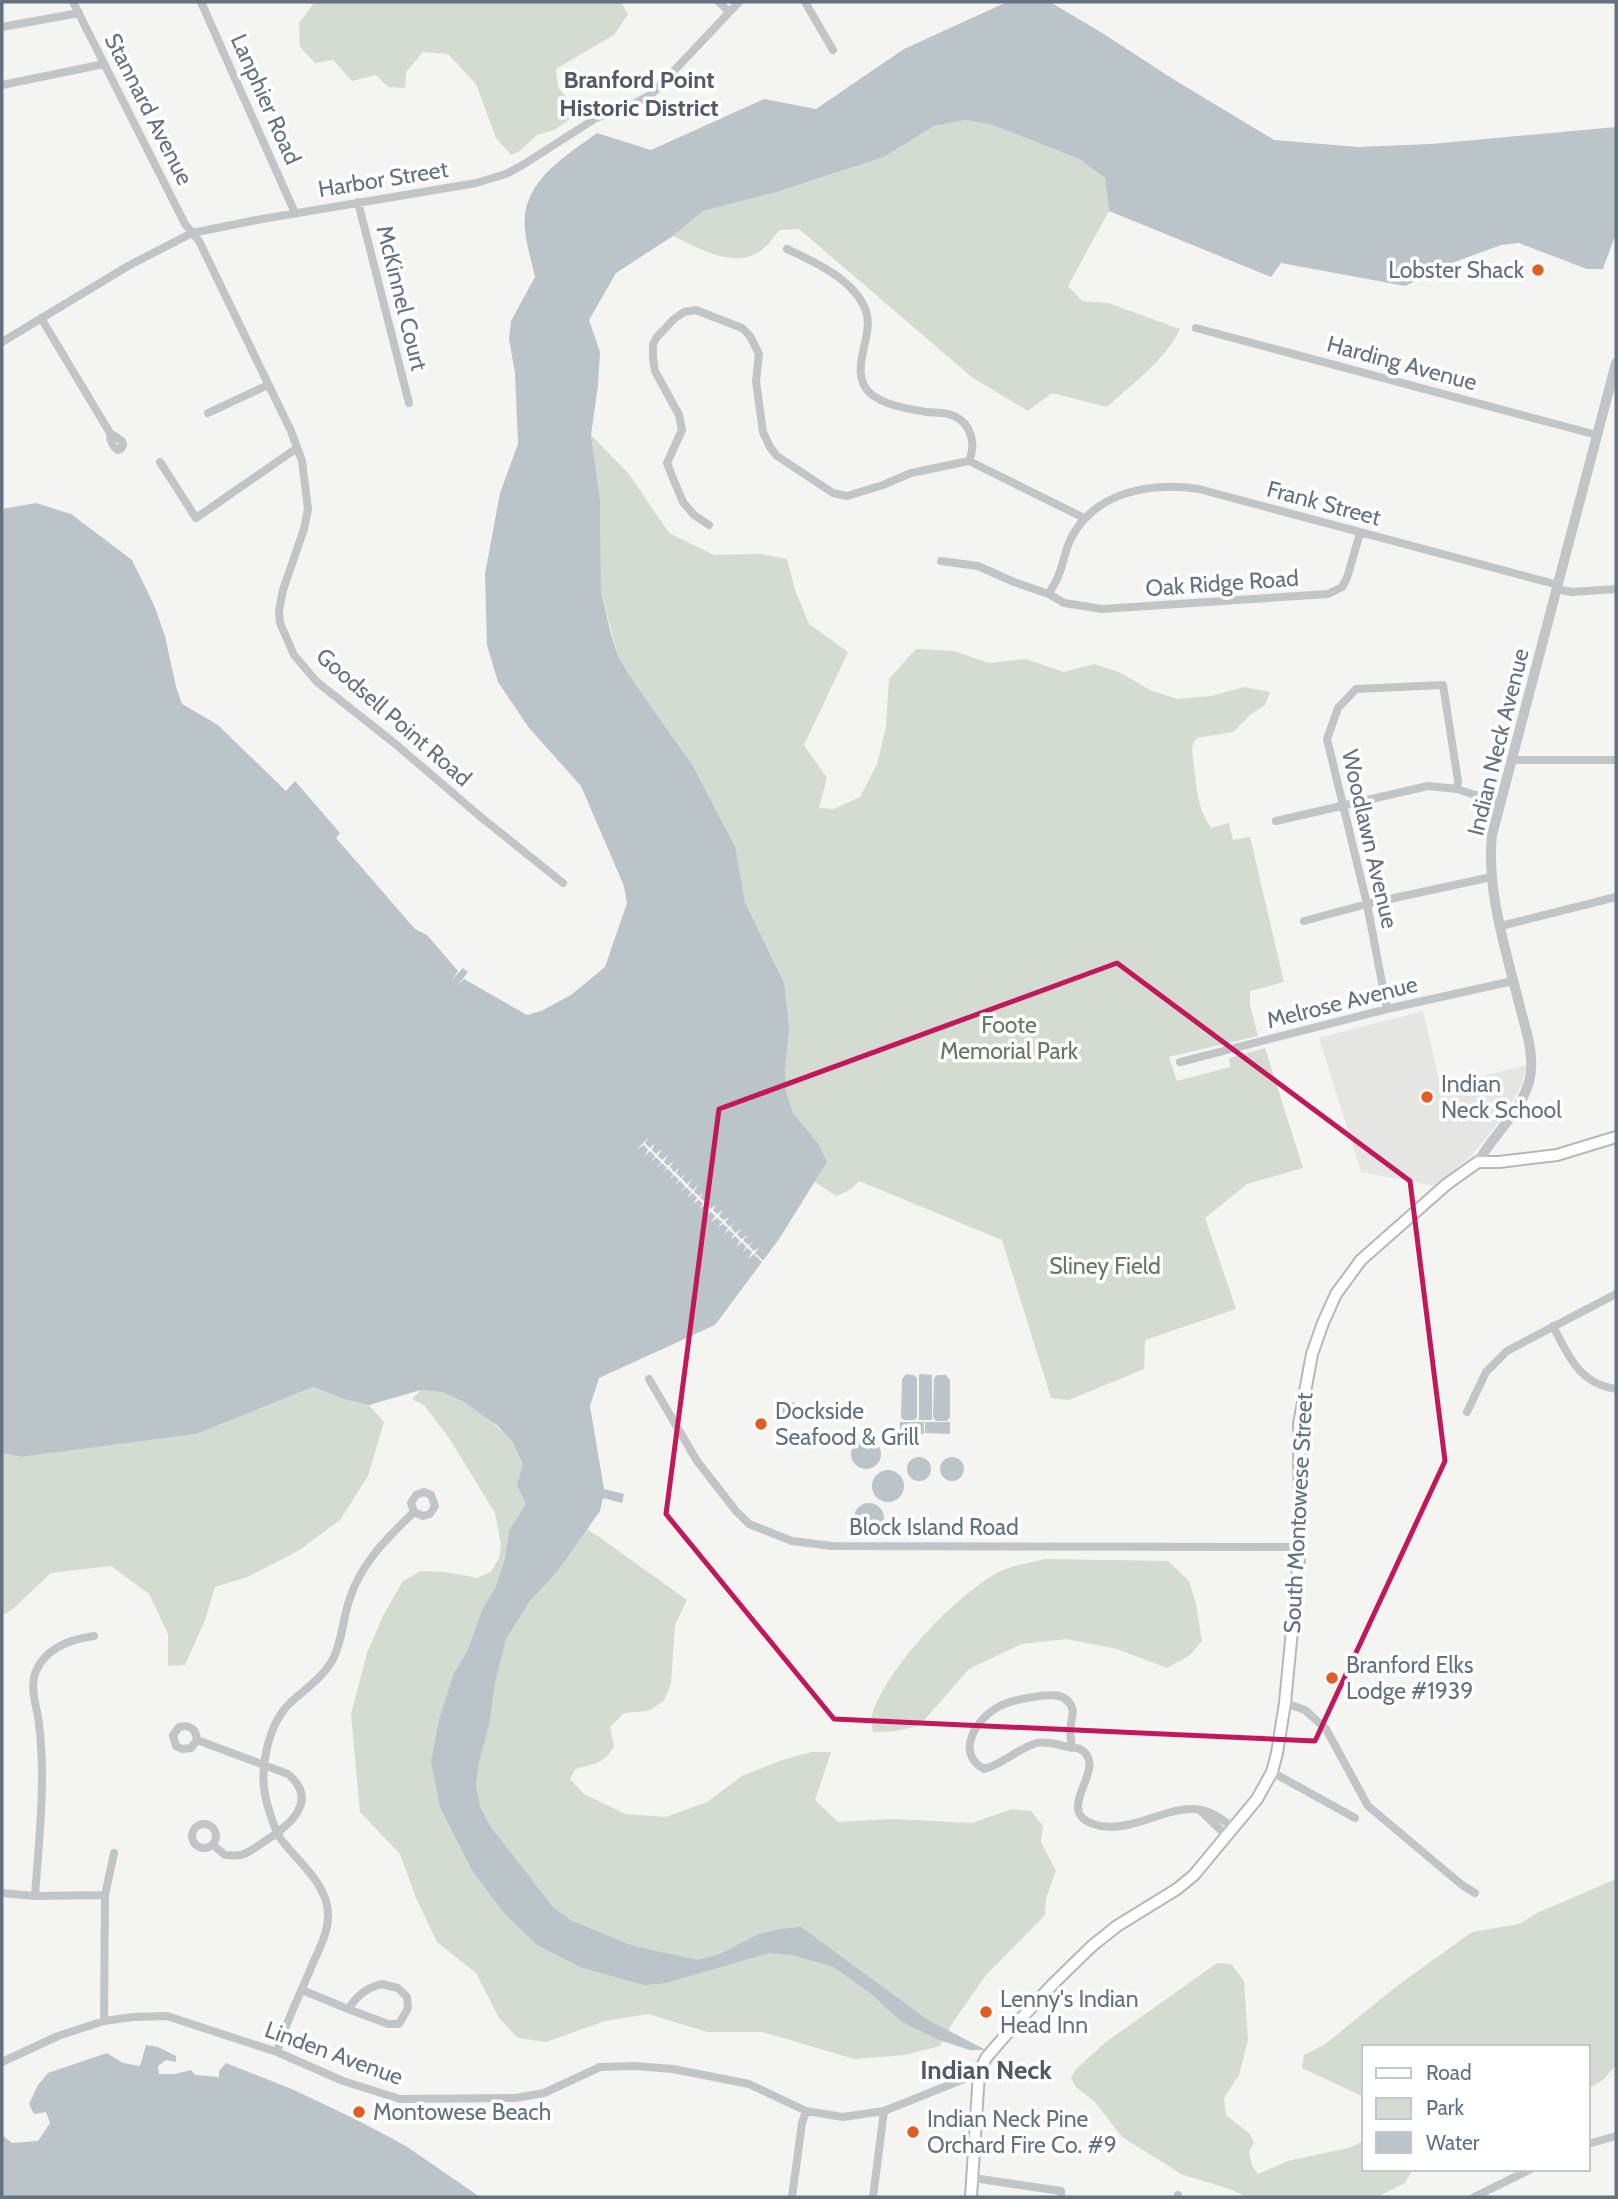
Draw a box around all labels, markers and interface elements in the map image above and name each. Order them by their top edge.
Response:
street label: Stannard Avenue [99,28,199,190]
street label: Lanphier Road [225,30,307,168]
district label: Branford Point Historic District [559,65,719,122]
street label: Harbor Street [316,155,450,203]
street label: McKinnel Court [370,222,434,374]
place label: Lobster Shack [1388,256,1525,284]
marker: Lobster Shack [1530,262,1546,278]
street label: Harding Avenue [1324,330,1480,397]
street label: Frank Street [1264,474,1384,532]
street label: Oak Ridge Road [1144,564,1300,602]
street label: Goodsell Point Road [311,642,477,792]
street label: Indian Neck Avenue [1461,645,1535,838]
street label: Woodlawn Avenue [1336,747,1404,931]
street label: Melrose Avenue [1264,970,1421,1034]
park label: Foote Memorial Park [940,1011,1079,1065]
place label: Indian Neck School [1441,1070,1562,1124]
marker: Indian Neck School [1419,1089,1435,1105]
park label: Sliney Field [1049,1252,1161,1280]
street label: South Montowese Street [1278,1392,1318,1634]
place label: Dockside Seafood & Grill [775,1397,920,1451]
marker: Dockside Seafood & Grill [753,1416,769,1432]
street label: Block Island Road [849,1513,1019,1541]
place label: Branford Elks Lodge #1939 [1346,1651,1473,1705]
marker: Branford Elks Lodge #1939 [1324,1670,1340,1686]
place label: Lenny's Indian Head Inn [1000,1985,1139,2039]
marker: Lenny's Indian Head Inn [978,2004,994,2020]
street label: Linden Avenue [261,2015,407,2091]
legend [1362,2045,1590,2171]
district label: Indian Neck [920,2054,1052,2086]
text: Road [1426,2060,1472,2085]
text: Park [1426,2095,1464,2120]
place label: Montowese Beach [373,2098,551,2126]
marker: Montowese Beach [351,2104,367,2120]
place label: Indian Neck Pine Orchard Fire Co. #9 [927,2105,1117,2159]
marker: Indian Neck Pine Orchard Fire Co. #9 [905,2124,921,2140]
text: Water [1426,2130,1480,2155]

